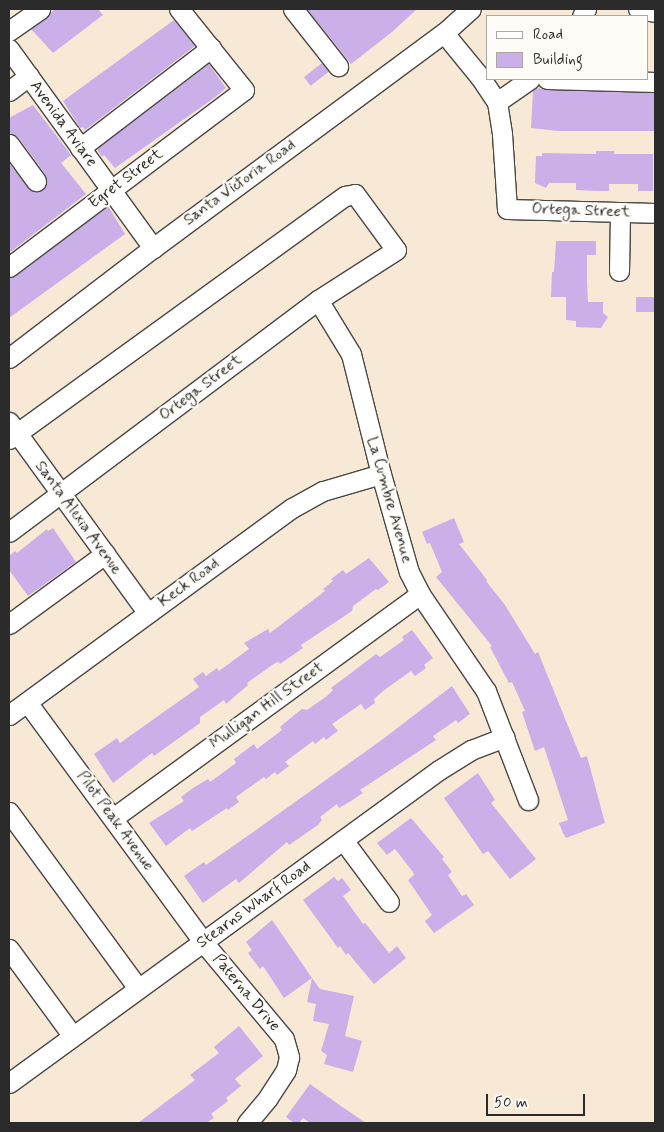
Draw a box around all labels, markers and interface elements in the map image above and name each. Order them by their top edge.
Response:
legend [487,15,649,80]
text: Road [533,25,563,45]
text: Building [533,50,583,70]
street label: Avenida Aviare [25,77,101,171]
street label: Santa Victoria Road [180,136,300,230]
street label: Egret Street [85,145,167,213]
street label: Ortega Street [531,200,631,222]
street label: Ortega Street [156,351,246,425]
street label: La Cumbre Avenue [361,433,417,567]
street label: Santa Alexia Avenue [30,456,126,580]
street label: Keck Road [155,554,223,612]
street label: Mulligan Hill Street [207,659,327,753]
street label: Pilot Peak Avenue [72,766,158,876]
street label: Stearns Wharf Road [192,856,316,954]
street label: Paterna Drive [208,951,284,1035]
scale bar [489,1084,588,1116]
text: 50 m [494,1093,528,1113]

